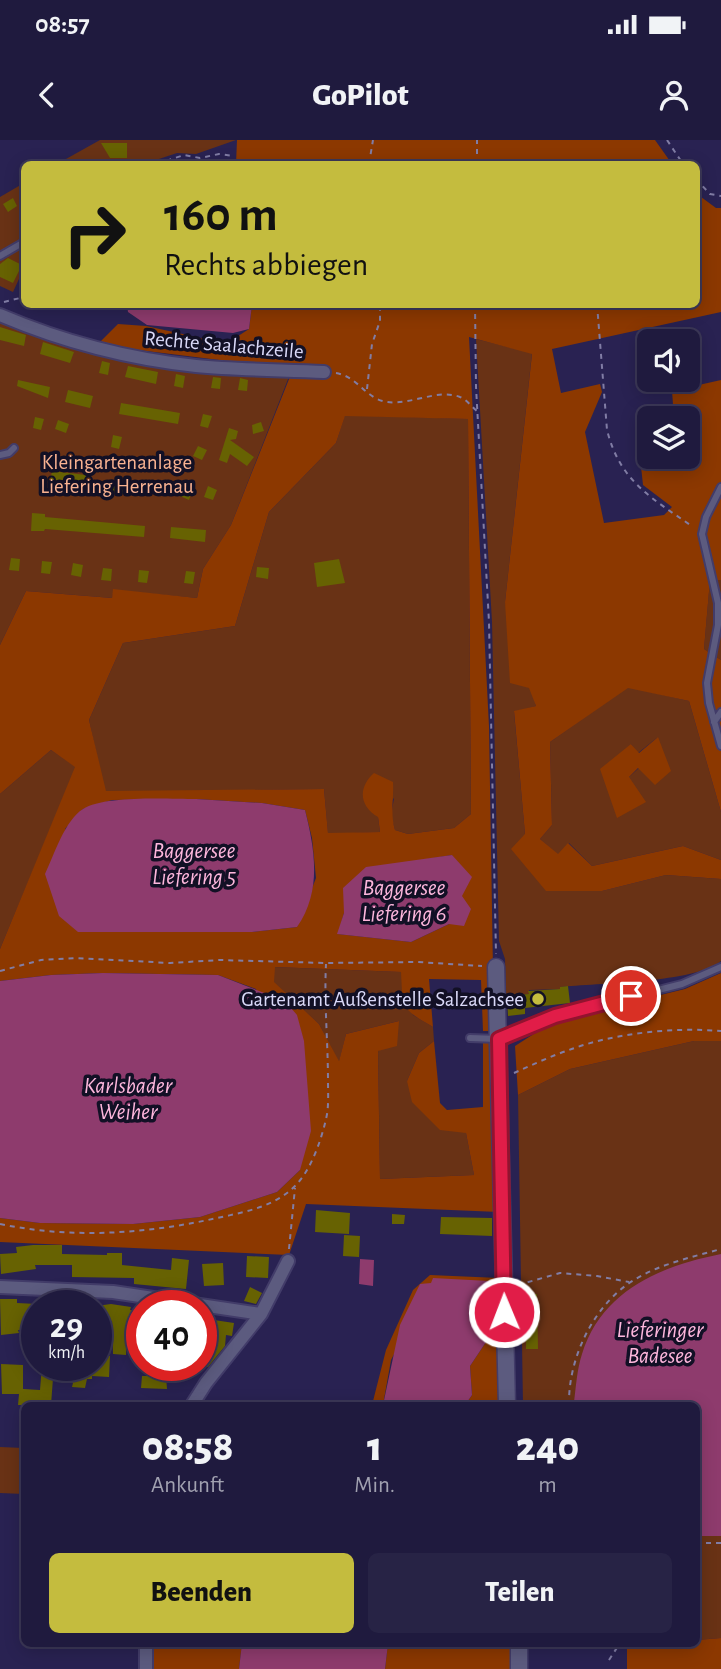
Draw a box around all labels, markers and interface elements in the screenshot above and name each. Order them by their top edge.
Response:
text: 08:57 [35,11,90,37]
icon: back [28,76,66,114]
icon: person [655,76,693,114]
text: GoPilot [312,79,409,111]
icon: right [49,189,140,280]
text: 160 m [164,191,278,240]
text: Rechts abbiegen [164,249,368,281]
street label: Rechte Saalachzeile [143,328,305,362]
map controls [637,329,700,469]
button: sound [637,329,700,392]
button: layers [637,406,700,469]
park label: Kleingartenanlage Liefering Herrenau [40,452,194,497]
water label: Baggersee Liefering 5 [152,840,236,889]
water label: Baggersee Liefering 6 [361,877,447,926]
pin [601,966,661,1026]
icon: arrive [612,977,650,1015]
place label: Gartenamt Außenstelle Salzachsee [241,989,524,1010]
marker: Gartenamt Außenstelle Salzachsee [530,991,546,1007]
water label: Karlsbader Weiher [84,1075,173,1124]
position arrow [467,1275,541,1349]
speed limit sign: 40 [126,1290,217,1381]
text: 29 [50,1309,83,1344]
water label: Lieferinger Badesee [616,1319,704,1368]
text: km/h [48,1344,85,1362]
text: 08:58 [142,1426,234,1468]
text: 1 [367,1426,382,1468]
text: 240 [516,1426,579,1468]
text: Ankunft [151,1474,224,1497]
text: Min. [354,1474,395,1497]
text: m [538,1474,557,1497]
button: Beenden [49,1553,354,1633]
button: Teilen [368,1553,672,1633]

